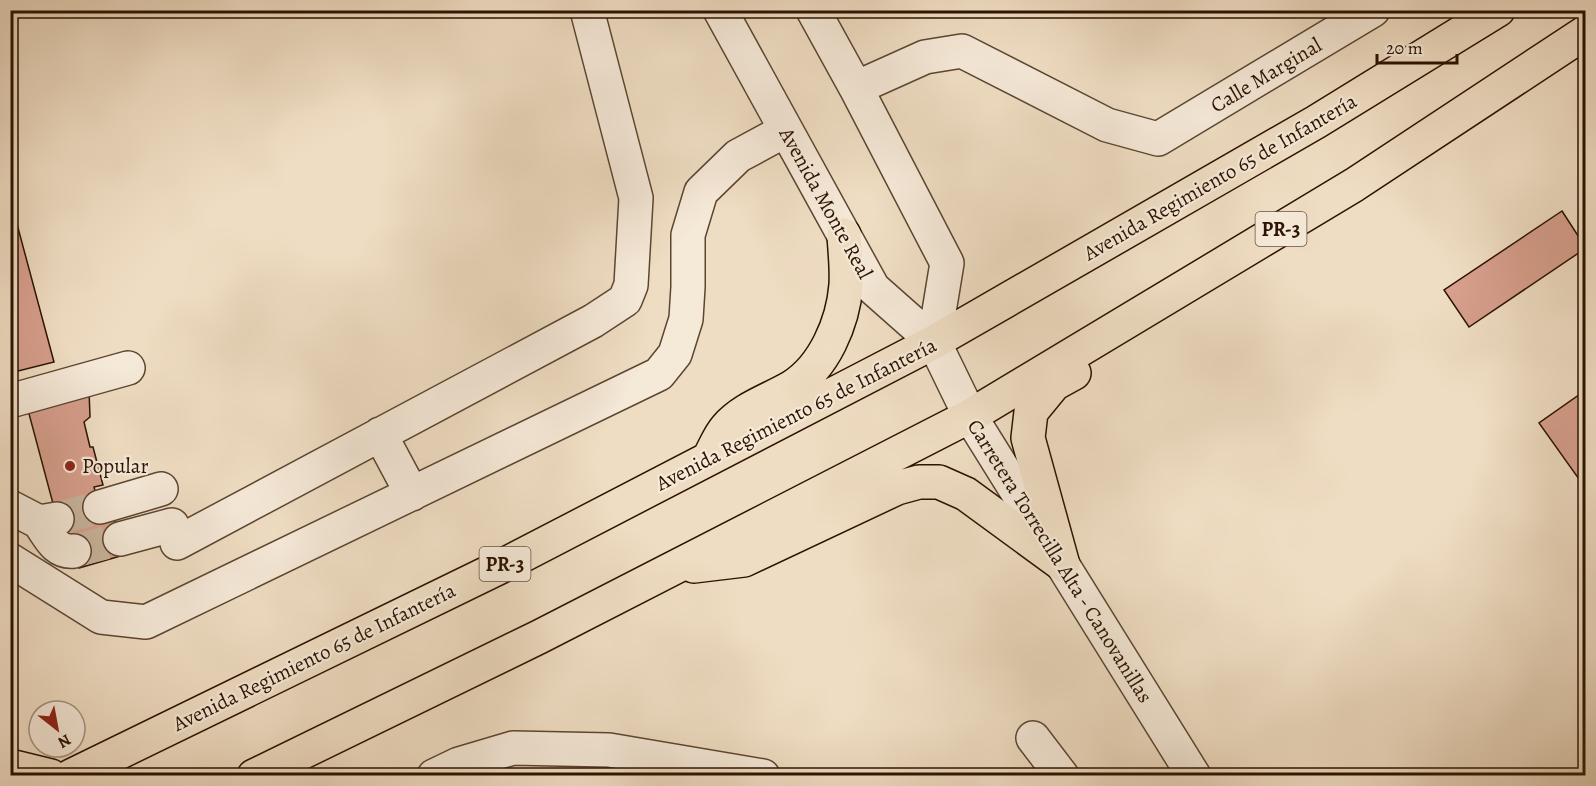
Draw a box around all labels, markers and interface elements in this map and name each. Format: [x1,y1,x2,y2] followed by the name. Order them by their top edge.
[1377,27,1456,65] scale bar
[1205,31,1327,119] street label: Calle Marginal
[1386,36,1423,60] text: 20 m
[1077,87,1362,267] street label: Avenida Regimiento 65 de Infantería
[772,121,879,284] street label: Avenida Monte Real
[1256,212,1306,246] road number: PR-3
[650,331,941,498] street label: Avenida Regimiento 65 de Infantería
[961,414,1159,708] street label: Carretera Torrecilla Alta - Canovanillas
[82,452,149,480] place label: Popular
[63,459,77,473] marker: Popular
[480,547,530,581] road number: PR-3
[167,576,460,738] street label: Avenida Regimiento 65 de Infantería
[27,699,87,759] north arrow
[53,729,75,754] text: N

